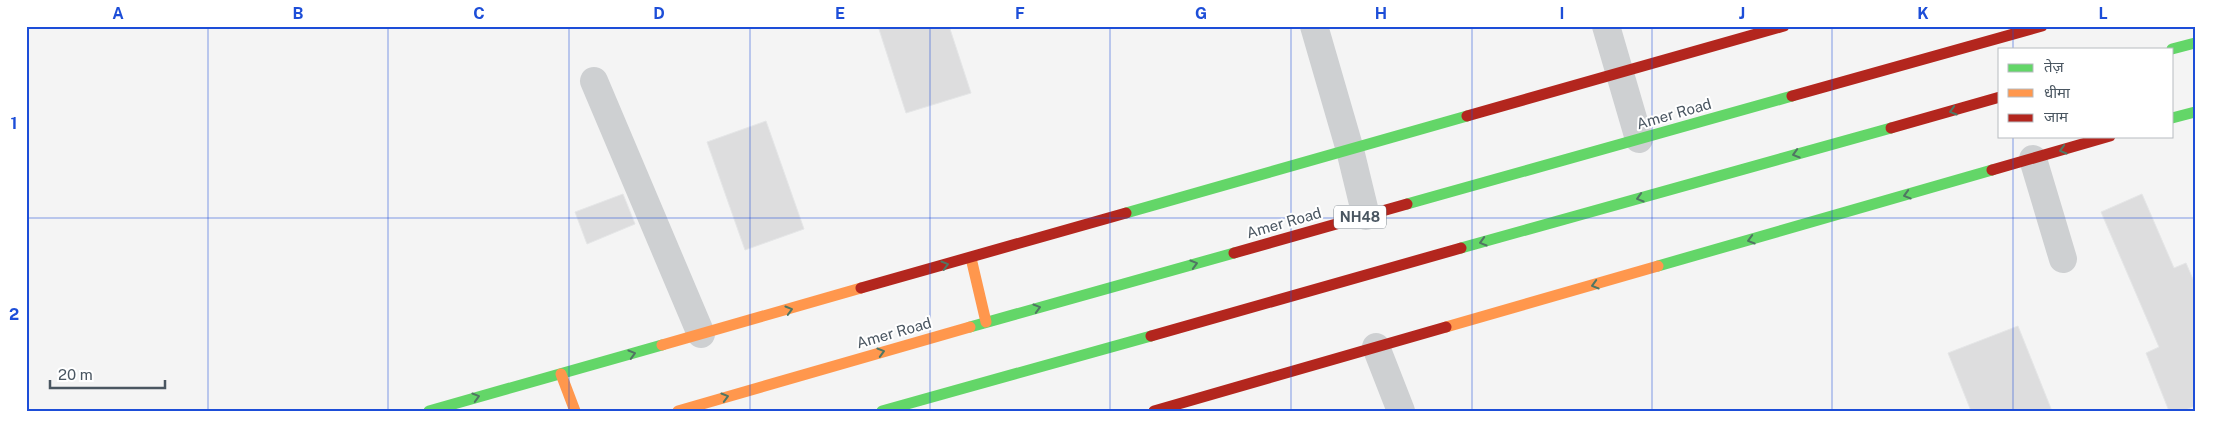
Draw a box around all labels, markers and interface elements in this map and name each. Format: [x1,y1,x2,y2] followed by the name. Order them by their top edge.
[112,4,124,23] text: A
[293,4,304,23] text: B
[473,4,485,23] text: C
[653,4,665,23] text: D
[835,4,845,23] text: E
[1015,4,1025,23] text: F
[1195,4,1207,23] text: G
[1375,4,1387,23] text: H
[1560,4,1564,23] text: I
[1739,4,1745,23] text: J
[1917,4,1929,23] text: K
[2098,4,2108,23] text: L
[1998,48,2174,138] legend
[2044,58,2065,75] text: तेज़
[2044,84,2071,101] text: धीमा
[1634,95,1713,132] street label: Amer Road
[1949,105,1957,115] one-way arrow
[2044,108,2069,125] text: जाम
[11,114,17,133] text: 1
[2060,144,2068,154] one-way arrow
[1793,149,1801,159] one-way arrow
[1904,189,1912,199] one-way arrow
[1636,193,1644,203] one-way arrow
[1244,204,1323,241] street label: Amer Road
[1334,206,1386,228] road number: NH48
[1748,234,1756,244] one-way arrow
[1480,237,1488,247] one-way arrow
[1189,259,1198,270] one-way arrow
[941,261,949,271] one-way arrow
[1591,279,1600,289] one-way arrow
[1033,303,1042,314] one-way arrow
[9,305,19,324] text: 2
[784,305,792,315] one-way arrow
[854,314,933,351] street label: Amer Road
[876,348,885,358] one-way arrow
[628,349,636,359] one-way arrow
[50,357,165,389] scale bar
[58,366,93,383] text: 20 m
[471,393,480,403] one-way arrow
[720,393,728,403] one-way arrow

